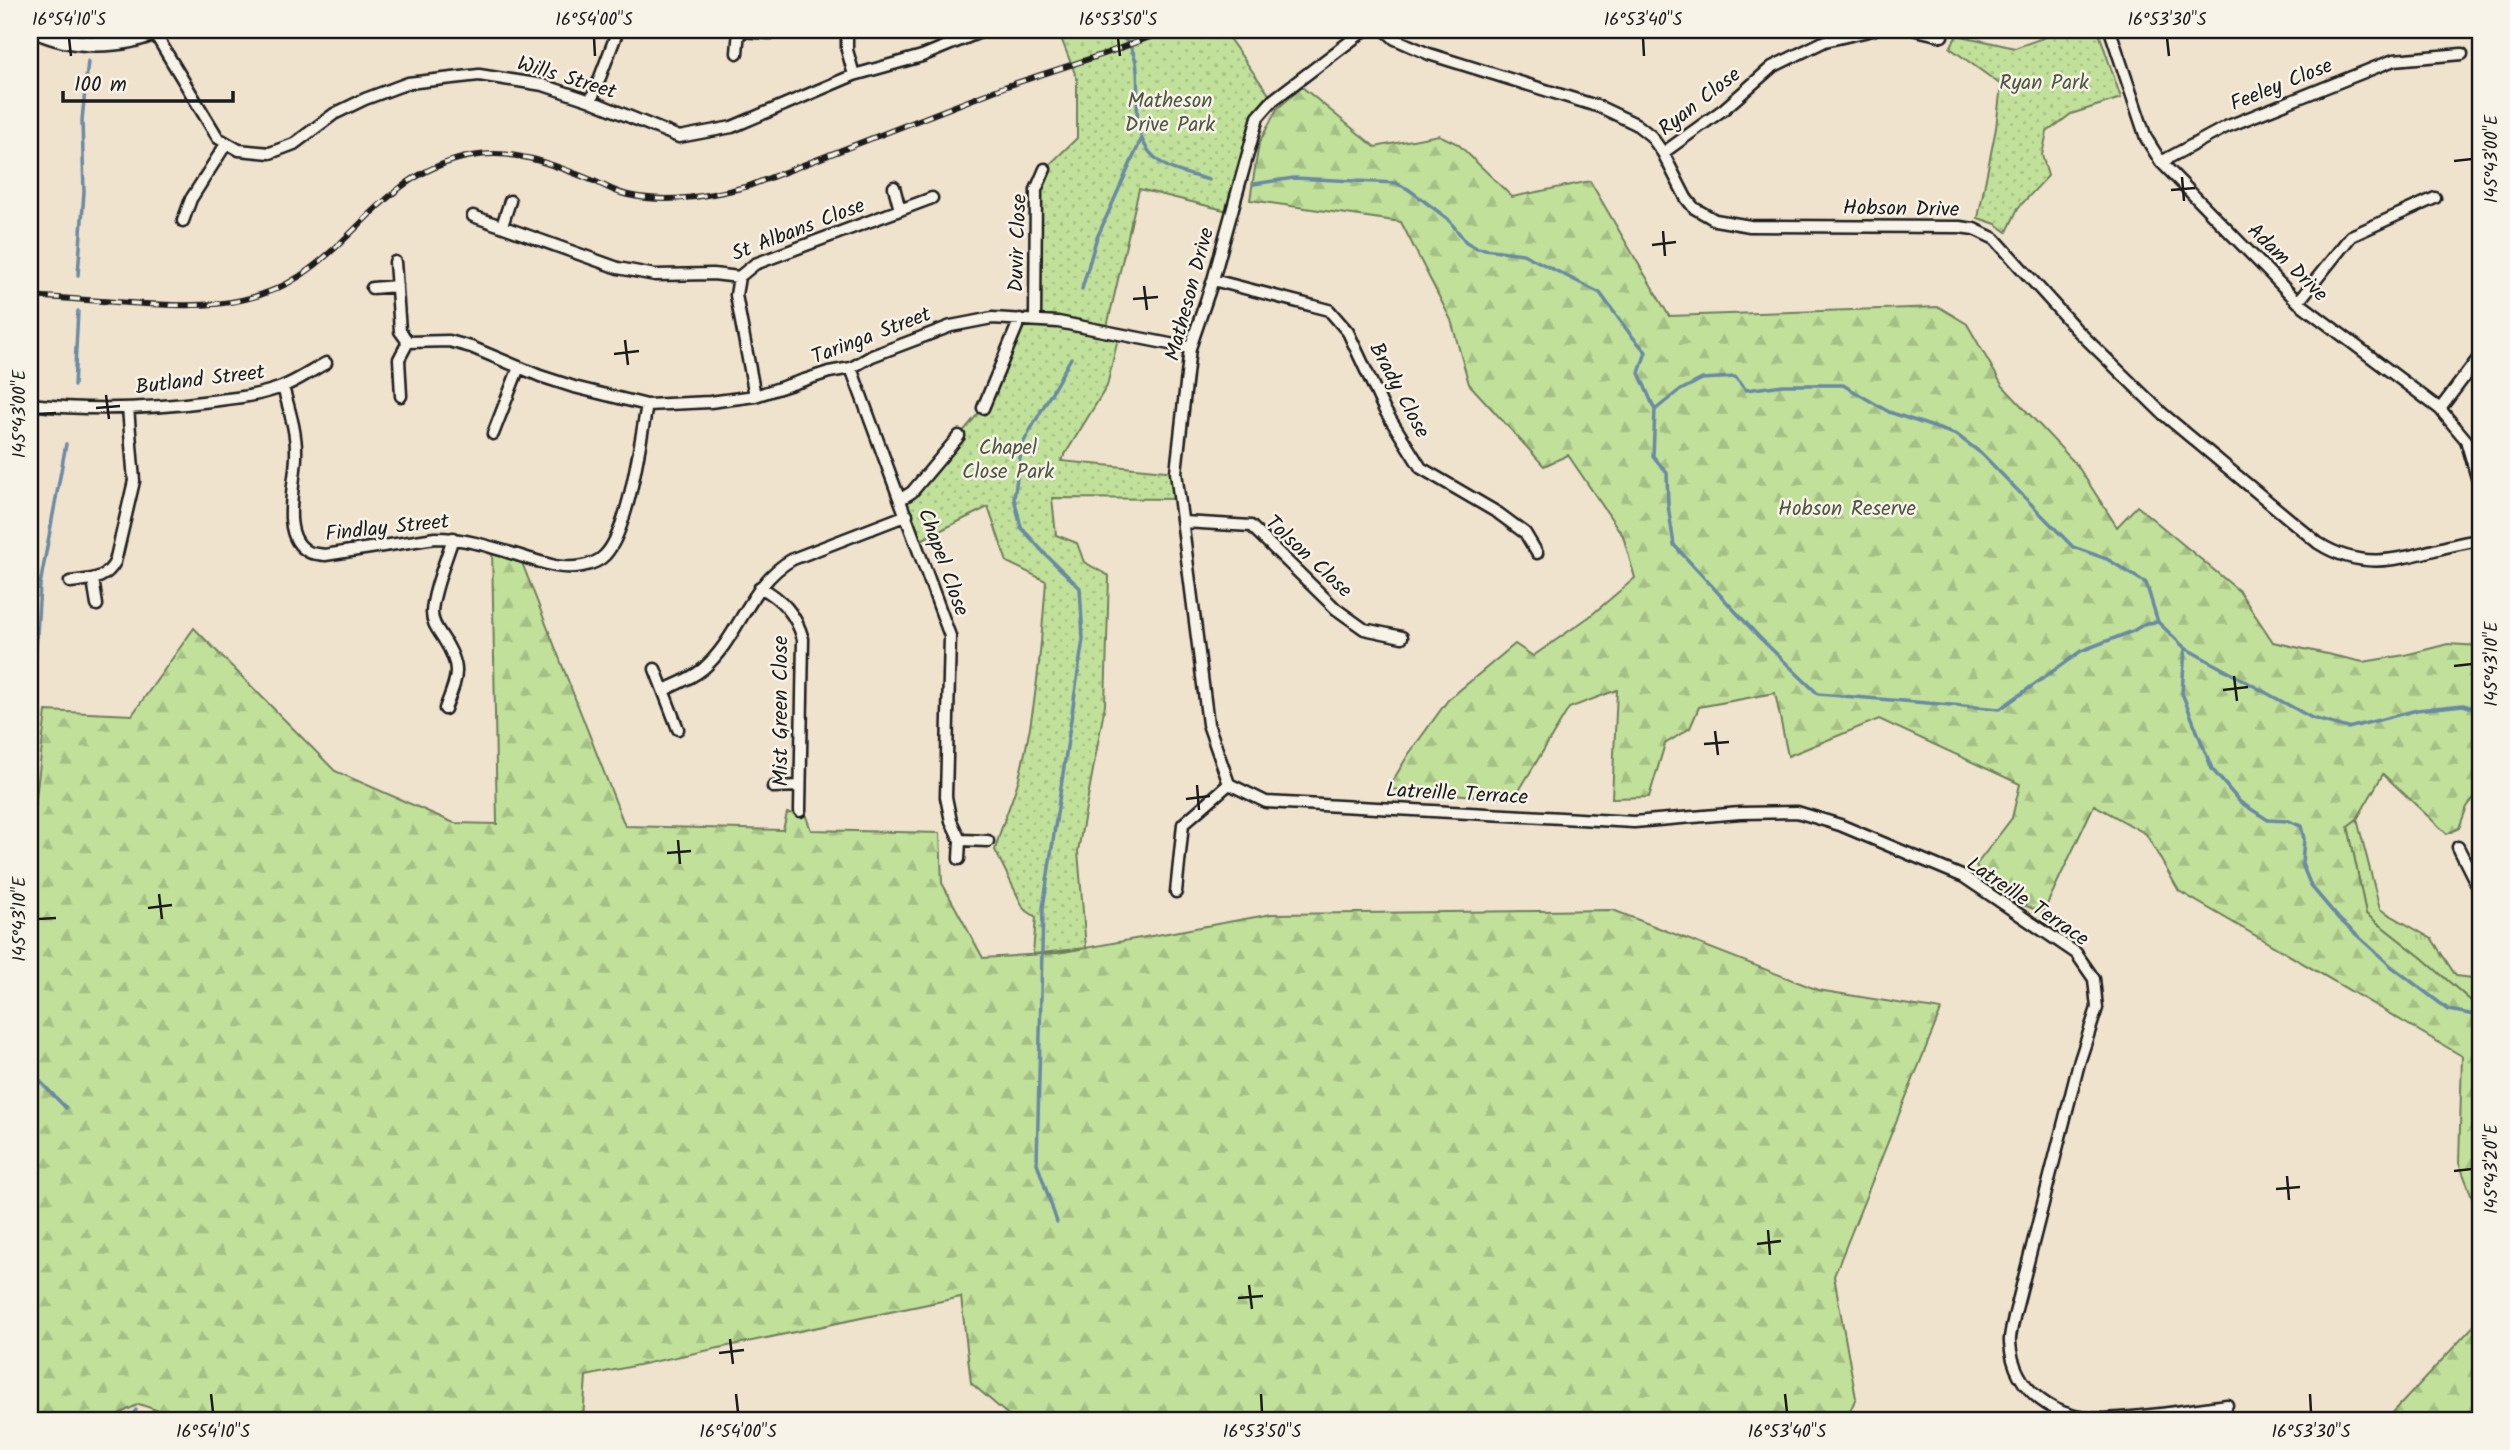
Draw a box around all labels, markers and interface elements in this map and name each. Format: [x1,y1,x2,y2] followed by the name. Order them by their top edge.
[32,6,107,35] text: 16°54'10"S
[555,6,633,35] text: 16°54'00"S
[1079,6,1158,35] text: 16°53'50"S
[1604,6,1683,35] text: 16°53'40"S
[2127,6,2207,35] text: 16°53'30"S
[513,48,621,109] street label: Wills Street
[2225,50,2338,121] street label: Feeley Close
[1651,59,1749,145] street label: Ryan Close
[63,60,233,104] scale bar
[1999,67,2089,100] park label: Ryan Park
[74,69,127,102] text: 100 m
[1125,85,1215,142] park label: Matheson Drive Park
[2478,114,2507,203] text: 145°43'00"E
[727,190,871,271] street label: St Albans Close
[1842,192,1960,227] street label: Hobson Drive
[1000,193,1037,293] street label: Duvir Close
[2239,216,2336,311] street label: Adam Drive
[1157,223,1224,365] street label: Matheson Drive
[807,298,937,374] street label: Taringa Street
[1360,337,1438,445] street label: Brady Close
[134,356,268,405] street label: Butland Street
[6,369,35,458] text: 145°43'00"E
[962,432,1054,489] park label: Chapel Close Park
[1778,493,1917,526] park label: Hobson Reserve
[908,504,977,621] street label: Chapel Close
[324,506,451,551] street label: Findlay Street
[1257,508,1360,607] street label: Tolson Close
[2478,621,2507,707] text: 145°43'10"E
[765,635,798,787] street label: Mist Green Close
[1385,774,1529,815] street label: Latreille Terrace
[1959,849,2096,956] street label: Latreille Terrace
[6,876,35,962] text: 145°43'10"E
[2478,1123,2507,1214] text: 145°43'20"E
[176,1418,251,1447] text: 16°54'10"S
[699,1418,777,1447] text: 16°54'00"S
[1223,1418,1302,1447] text: 16°53'50"S
[1748,1418,1827,1447] text: 16°53'40"S
[2271,1418,2351,1447] text: 16°53'30"S

